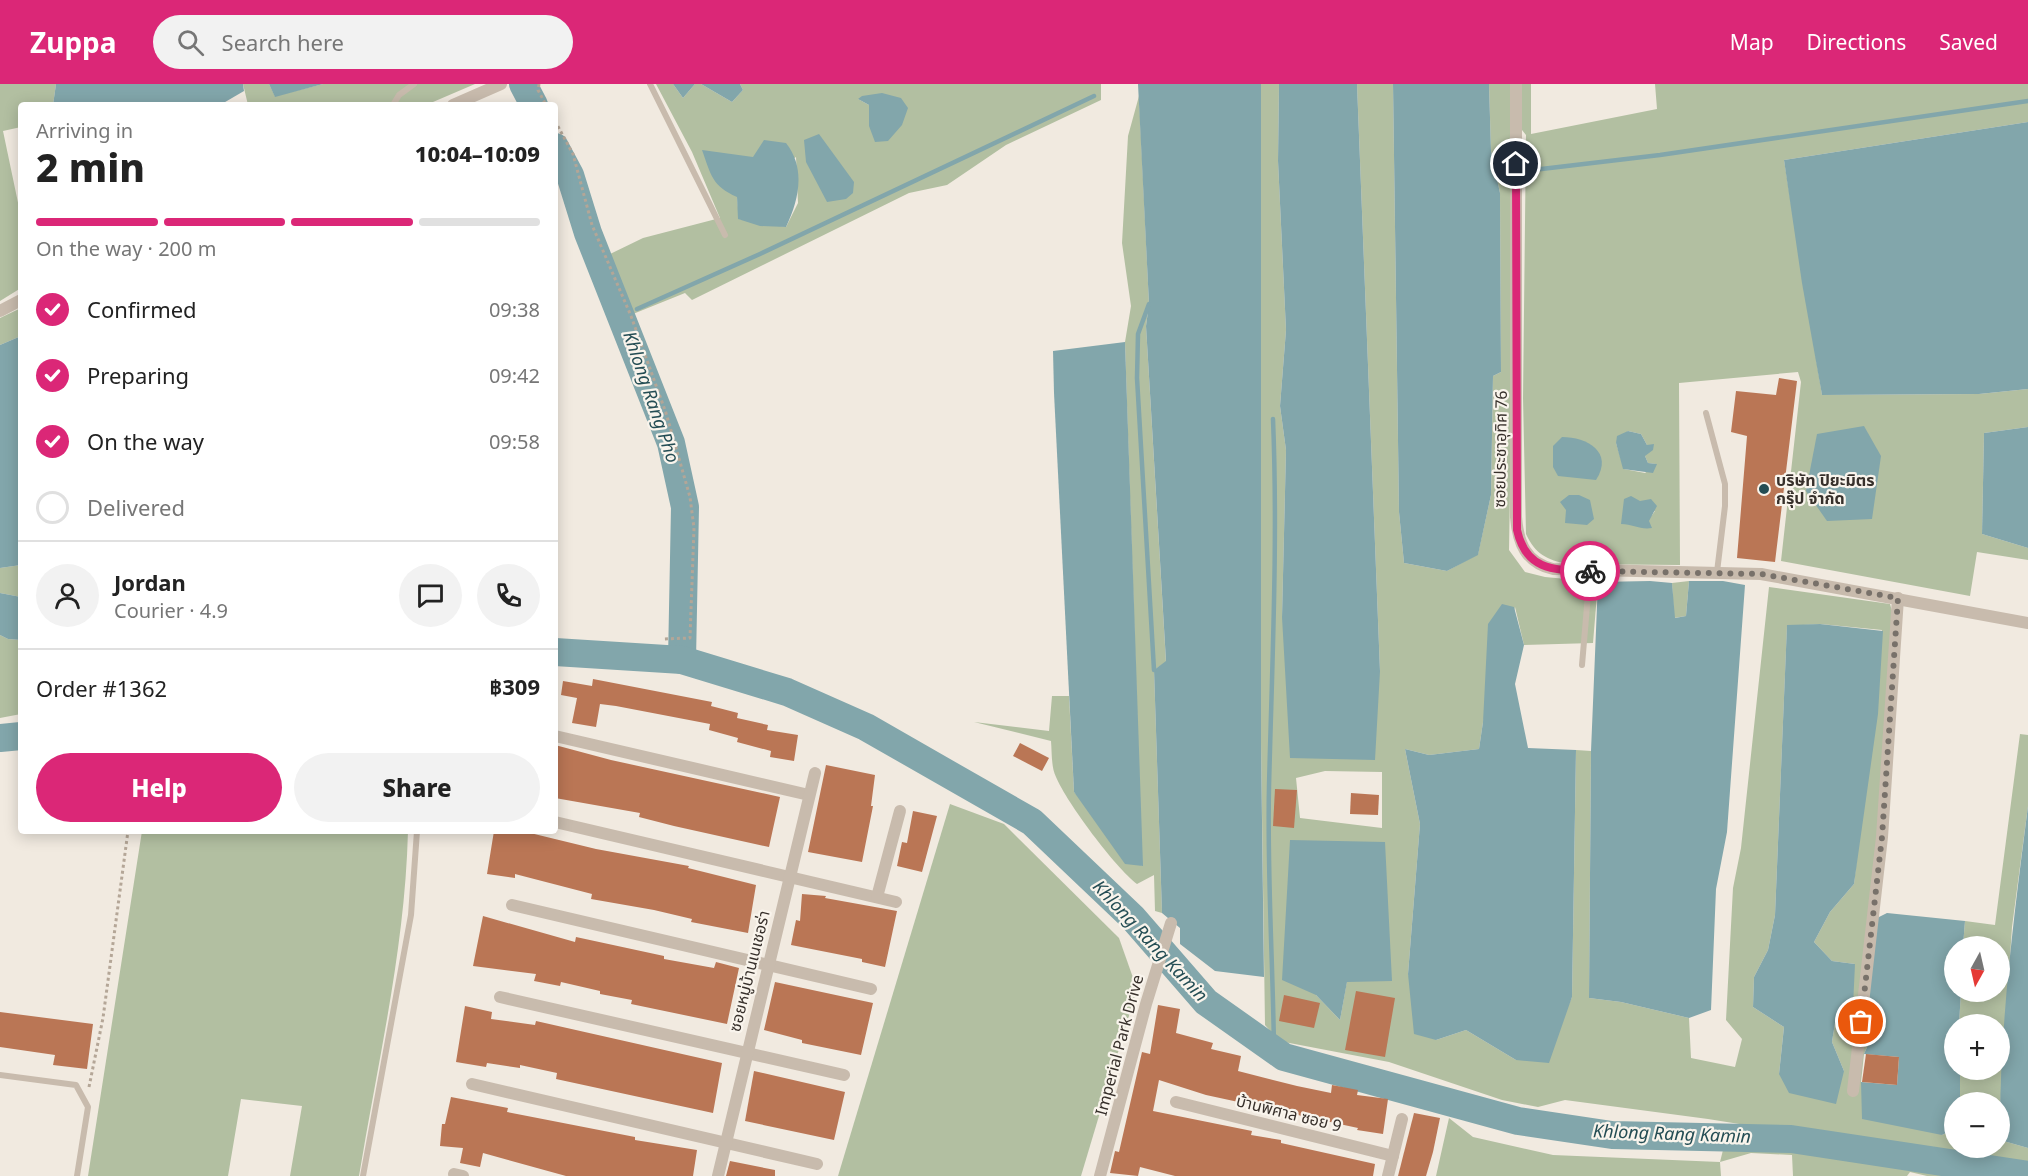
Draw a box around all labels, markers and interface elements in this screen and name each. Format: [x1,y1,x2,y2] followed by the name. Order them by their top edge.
[153,15,573,69] search box
[30,23,117,61] text: Zuppa
[174,26,207,59] icon: search
[222,27,344,57] text: Search here
[1730,28,1774,56] text: Map
[1807,28,1906,56] text: Directions
[1939,28,1998,56] text: Saved
[36,117,133,144] text: Arriving in
[415,138,540,168] text: 10:04–10:09
[1490,138,1541,189] pin
[36,140,145,193] text: 2 min
[1499,147,1532,180] icon: home
[36,235,216,262] text: On the way · 200 m
[36,293,69,326] icon: check
[87,294,197,324] text: Confirmed
[489,296,540,323] text: 09:38
[618,328,686,466] water label: Khlong Rang Pho
[36,359,69,392] icon: check
[87,360,189,390] text: Preparing
[489,362,540,389] text: 09:42
[1488,390,1512,508] street label: ซอยประชาอุทิศ 76
[36,425,69,458] icon: check
[87,426,204,456] text: On the way
[489,428,540,455] text: 09:58
[1776,469,1875,509] place label: บริษัท ปิยะมิตร กรุ๊ป จำกัด
[1757,482,1771,496] marker: บริษัท ปิยะมิตร กรุ๊ป จำกัด
[87,492,185,522] text: Delivered
[1560,541,1620,601] courier
[1574,555,1607,588] icon: bike
[36,564,99,627] button: person
[399,564,462,627] button: chat
[477,564,540,627] button: phone
[114,567,186,597] text: Jordan
[114,597,228,624] text: Courier · 4.9
[489,671,540,701] text: ฿309
[36,673,167,703] text: Order #1362
[36,753,282,822] button: Help
[294,753,540,822] button: Share
[1088,874,1213,1006] water label: Khlong Rang Kamin
[723,908,775,1034] street label: ซอยหมู่บ้านเนเชอร่า
[1944,936,2010,1002] north arrow
[1944,936,2010,1158] map controls
[1090,972,1148,1118] street label: Imperial Park Drive
[1835,996,1886,1047] pin
[1844,1005,1877,1038] icon: bag
[1944,1014,2010,1080] button: +
[1234,1089,1344,1137] street label: บ้านพิศาล ซอย 9
[1944,1092,2010,1158] button: −
[1593,1118,1751,1148] water label: Khlong Rang Kamin

